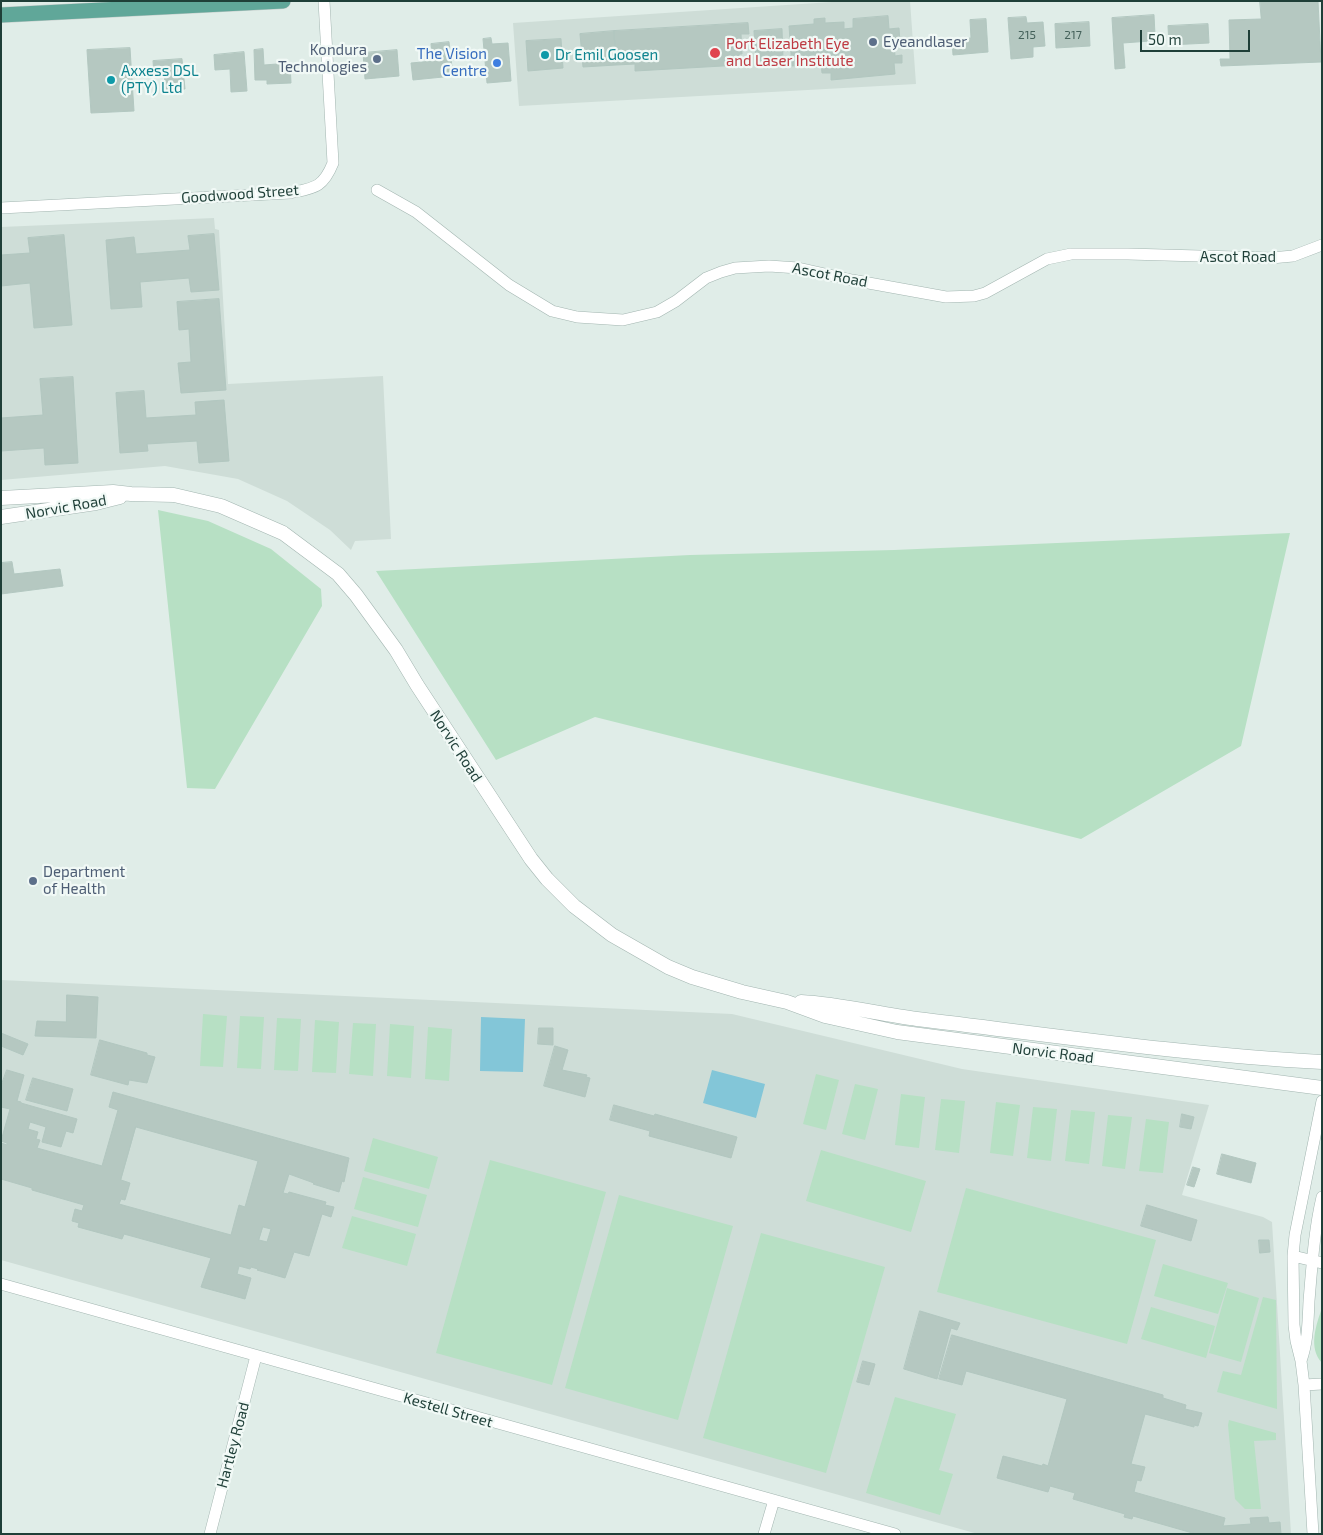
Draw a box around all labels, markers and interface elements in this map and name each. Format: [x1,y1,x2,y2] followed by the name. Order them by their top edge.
[1143,20,1253,52] scale bar
[1018,28,1036,42] house number: 215
[1064,28,1082,42] house number: 217
[1148,30,1182,48] text: 50 m
[883,33,967,51] place label: Eyeandlaser
[726,35,854,70] place label: Port Elizabeth Eye and Laser Institute
[867,36,879,48] marker: Eyeandlaser
[278,41,367,76] place label: Kondura Technologies
[417,45,487,80] place label: The Vision Centre
[555,46,658,64] place label: Dr Emil Goosen
[708,46,722,60] marker: Port Elizabeth Eye and Laser Institute
[539,49,551,61] marker: Dr Emil Goosen
[371,53,383,65] marker: Kondura Technologies
[491,57,503,69] marker: The Vision Centre
[121,62,199,97] place label: Axxess DSL (PTY) Ltd
[105,74,117,86] marker: Axxess DSL (PTY) Ltd
[180,181,300,207] street label: Goodwood Street
[1200,248,1276,266] street label: Ascot Road
[791,259,869,291] street label: Ascot Road
[24,491,108,523] street label: Norvic Road
[426,707,486,785] street label: Norvic Road
[43,863,125,898] place label: Department of Health
[27,875,39,887] marker: Department of Health
[1011,1039,1095,1067] street label: Norvic Road
[401,1389,495,1431] street label: Kestell Street
[213,1400,253,1490] street label: Hartley Road

